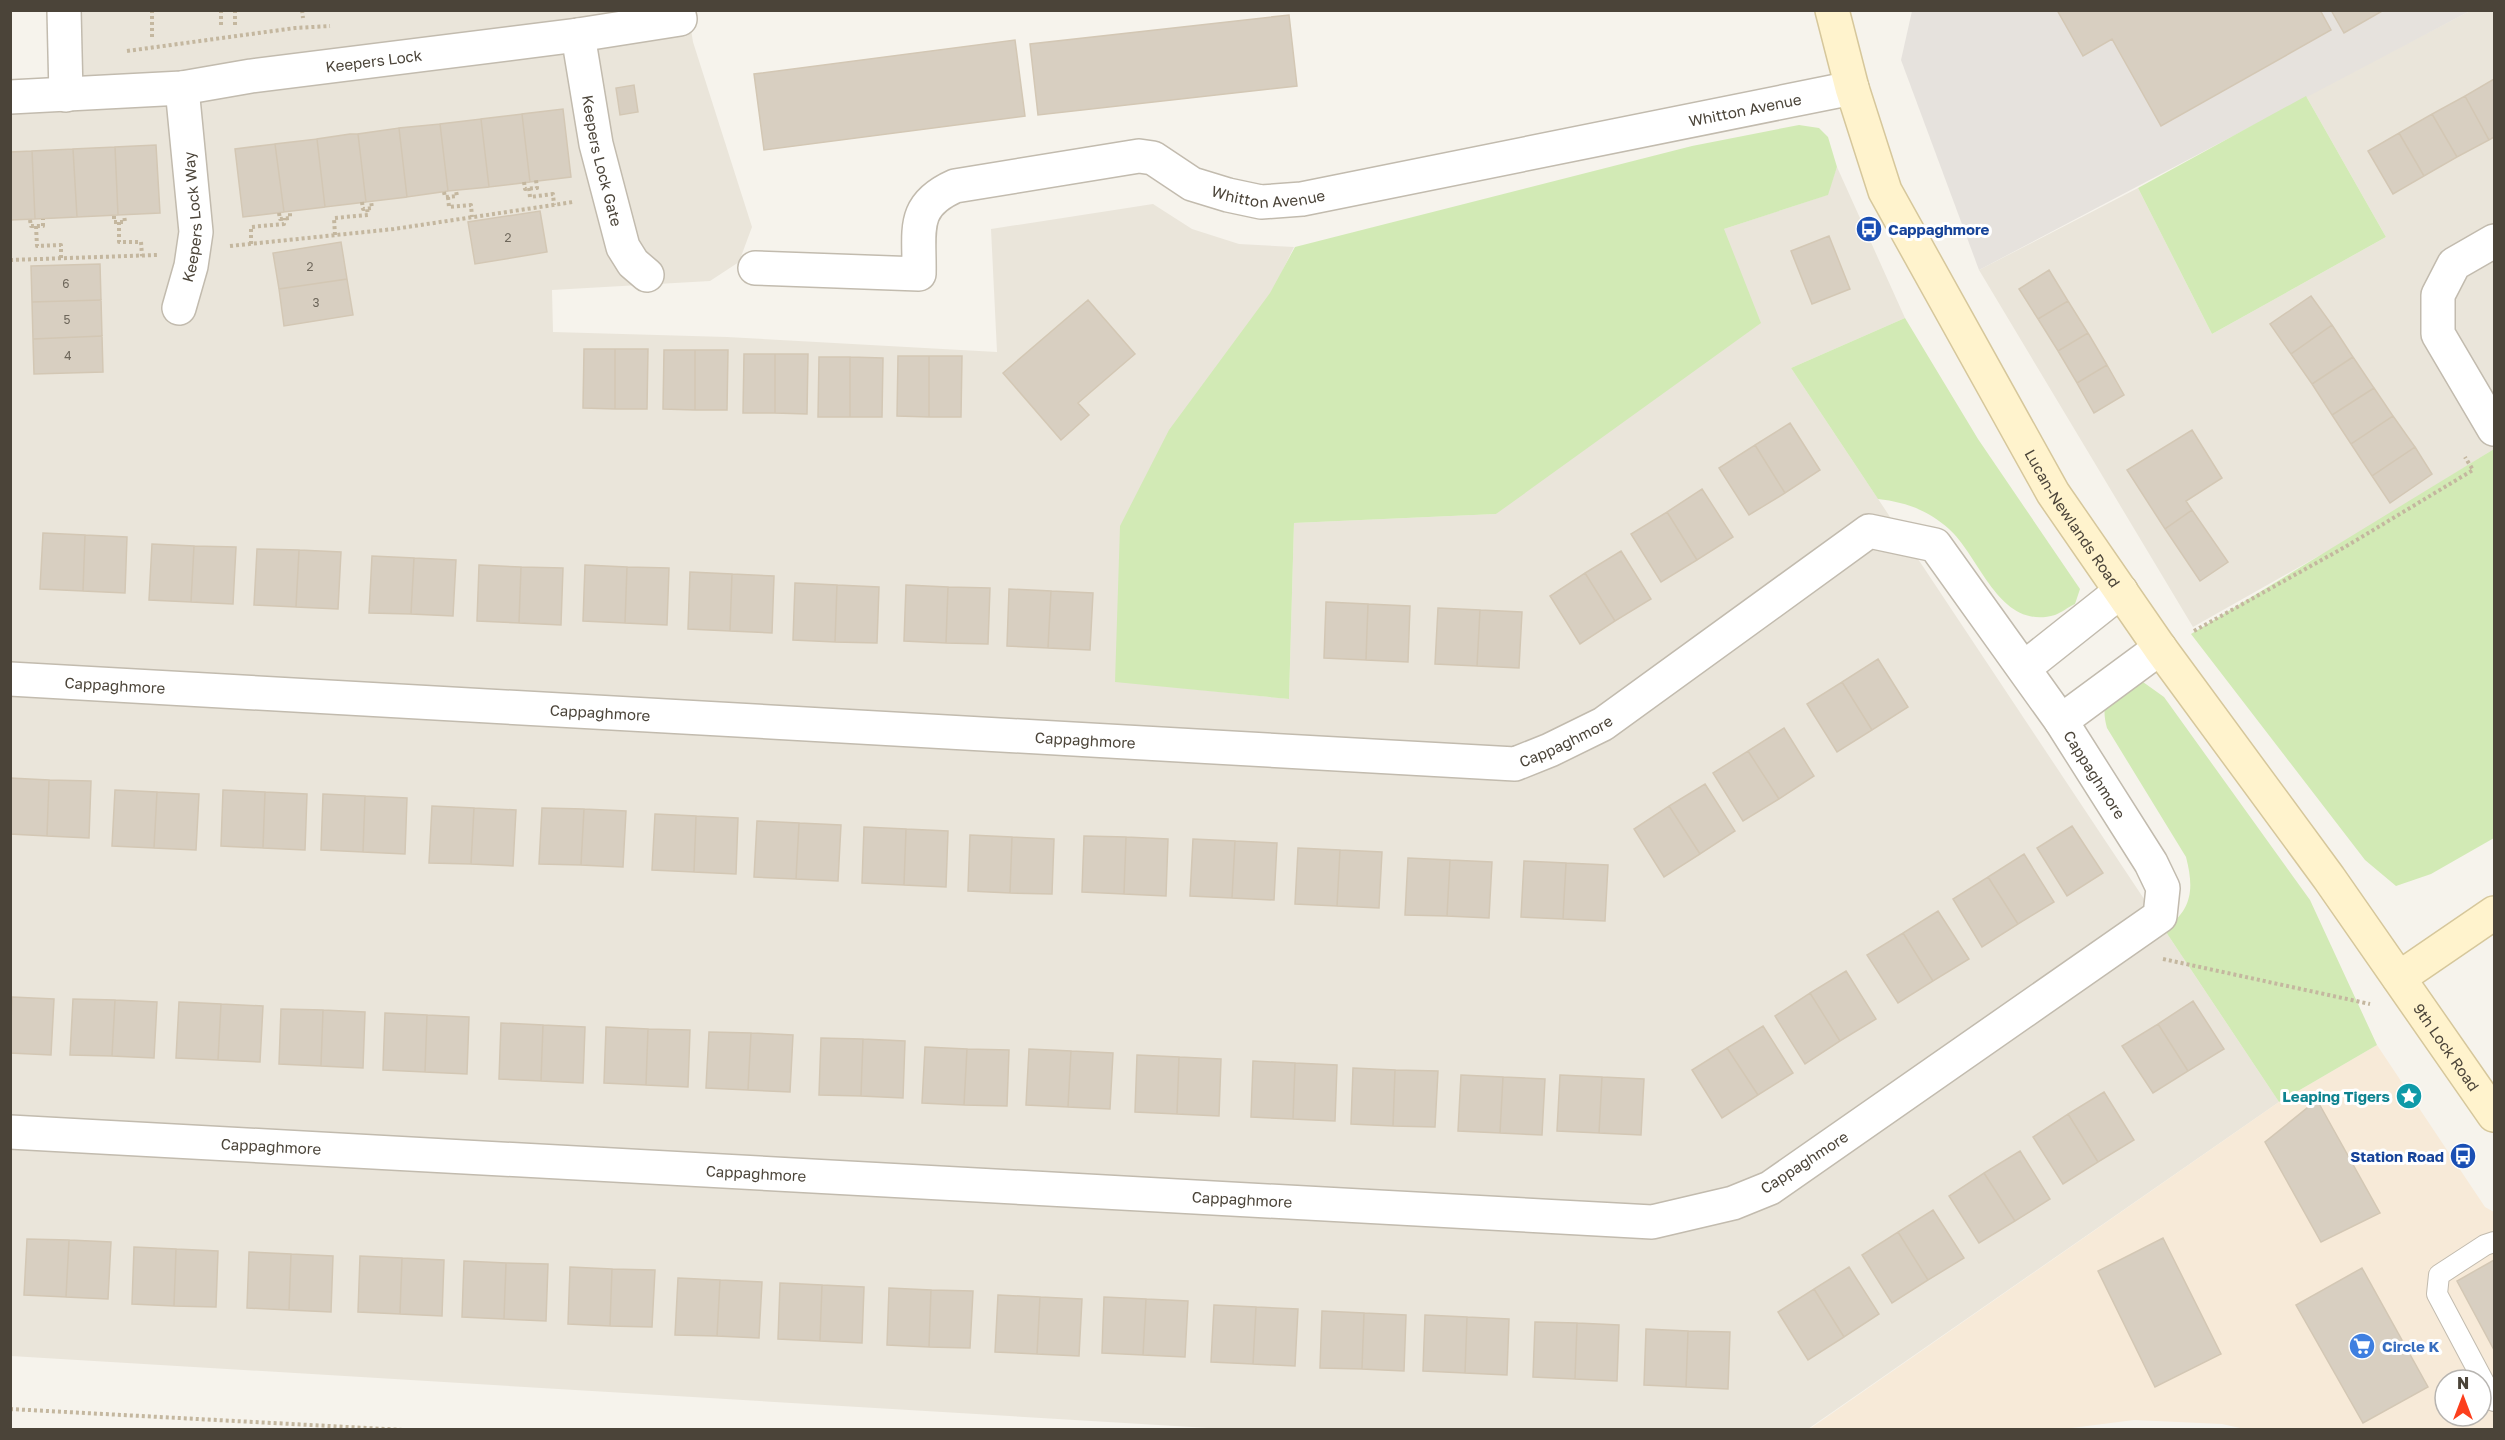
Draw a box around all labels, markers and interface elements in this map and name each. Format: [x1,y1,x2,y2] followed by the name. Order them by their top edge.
[324,46,424,76] street label: Keepers Lock
[1687,89,1803,130] street label: Whitton Avenue
[579,93,626,229] street label: Keepers Lock Gate
[178,150,205,284] street label: Keepers Lock Way
[1209,182,1327,211] street label: Whitton Avenue
[1854,214,1884,244] bus stop icon: Cappaghmore
[1888,220,1990,238] place label: Cappaghmore
[505,230,512,245] house number: 2
[307,259,314,274] house number: 2
[62,276,70,291] house number: 6
[312,295,320,310] house number: 3
[64,312,71,327] house number: 5
[64,348,72,363] house number: 4
[2021,446,2124,591] street label: Lucan-Newlands Road
[64,673,166,697] street label: Cappaghmore
[549,700,651,724] street label: Cappaghmore
[1516,711,1616,770] street label: Cappaghmore
[2060,727,2130,822] street label: Cappaghmore
[1034,728,1136,752] street label: Cappaghmore
[2410,1000,2483,1094] street label: 9th Lock Road
[2394,1081,2424,1111] place icon: Leaping Tigers
[2282,1087,2390,1105] place label: Leaping Tigers
[1757,1127,1851,1197] street label: Cappaghmore
[220,1134,322,1158] street label: Cappaghmore
[2448,1141,2478,1171] bus stop icon: Station Road
[2350,1147,2444,1165] place label: Station Road
[705,1161,807,1185] street label: Cappaghmore
[1191,1187,1293,1211] street label: Cappaghmore
[2347,1331,2377,1361] supermarket icon: Circle K
[2382,1337,2440,1355] place label: Circle K
[2433,1368,2493,1428] north arrow
[2457,1373,2469,1393] text: N

